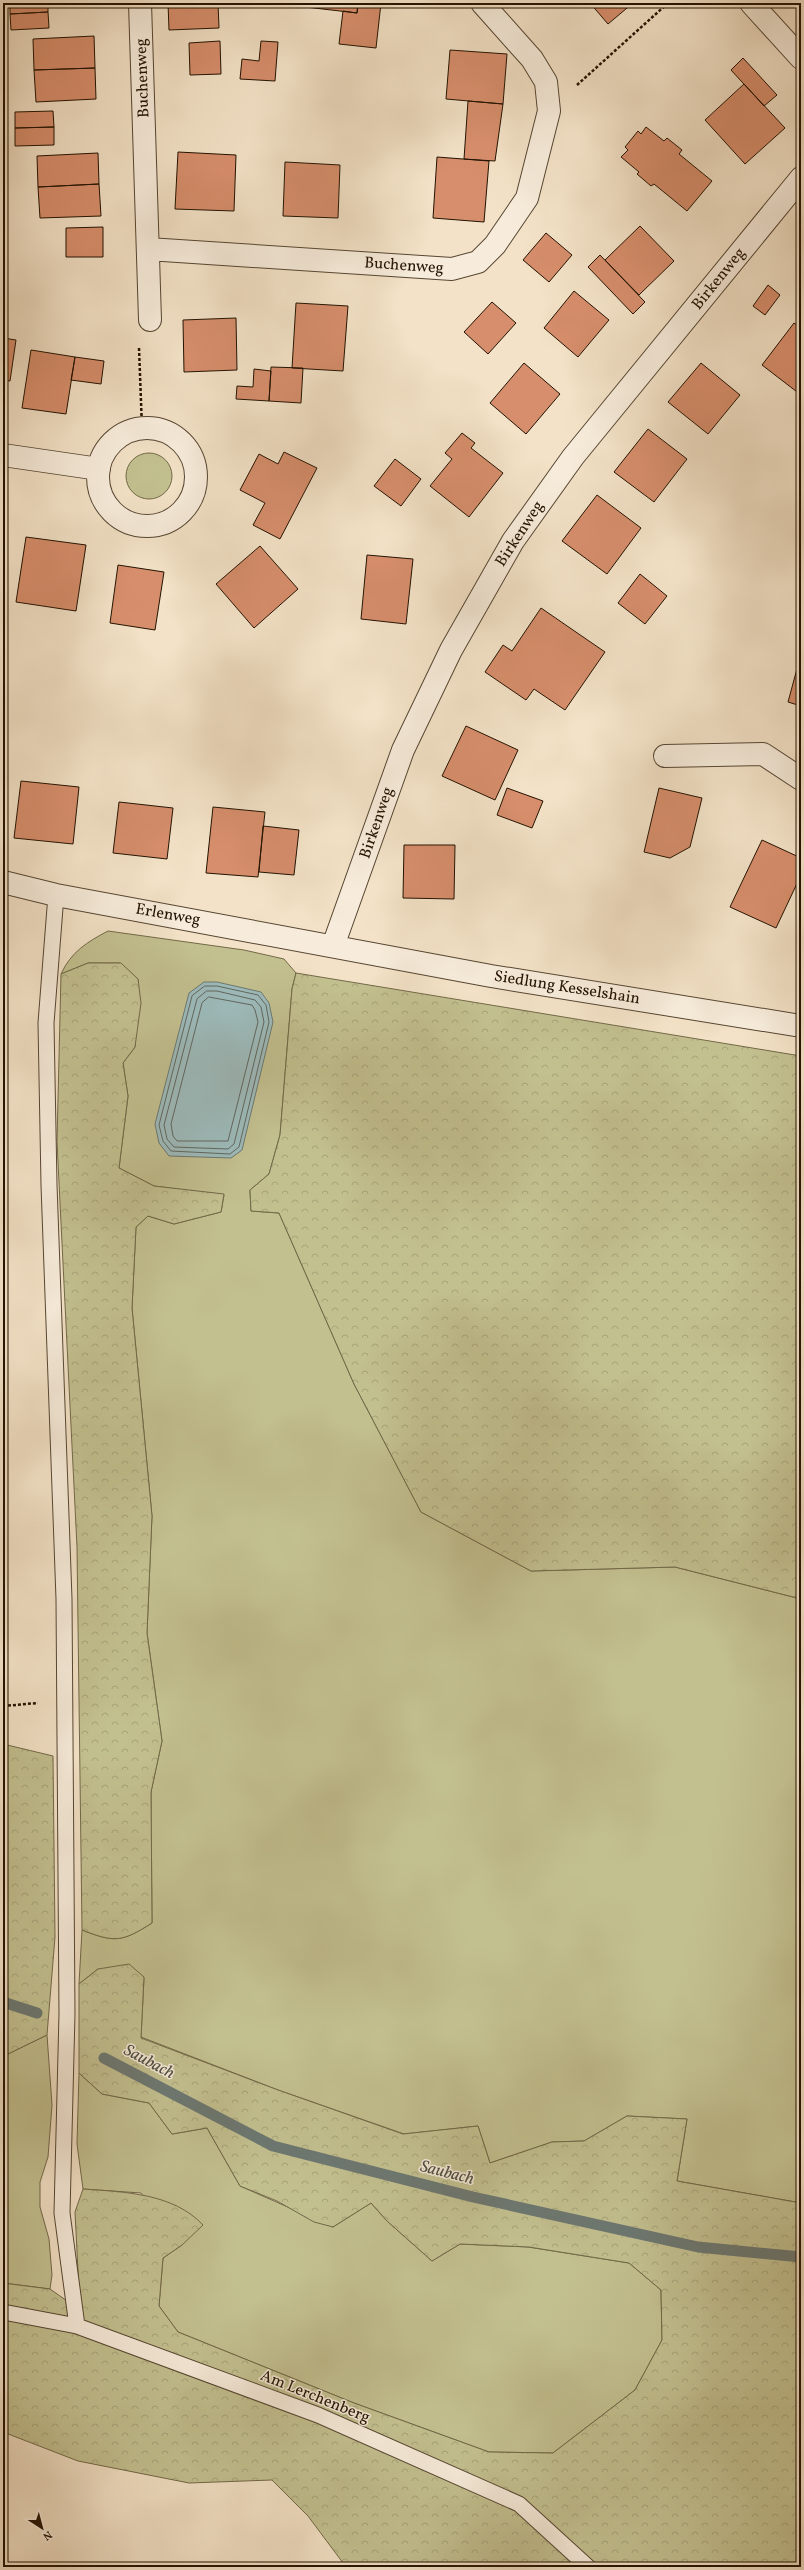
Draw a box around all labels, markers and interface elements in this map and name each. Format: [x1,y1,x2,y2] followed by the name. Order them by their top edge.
[131,38,155,118] street label: Buchenweg
[687,243,751,315] street label: Birkenweg
[363,252,445,280] street label: Buchenweg
[490,497,550,571] street label: Birkenweg
[354,784,400,862] street label: Birkenweg
[134,898,202,932] street label: Erlenweg
[492,966,642,1010] street label: Siedlung Kesselshain
[120,2039,178,2085] water label: Saubach
[418,2155,476,2191] water label: Saubach
[257,2365,373,2429] street label: Am Lerchenberg
[22,2508,62,2548] north arrow
[39,2526,55,2543] text: N

